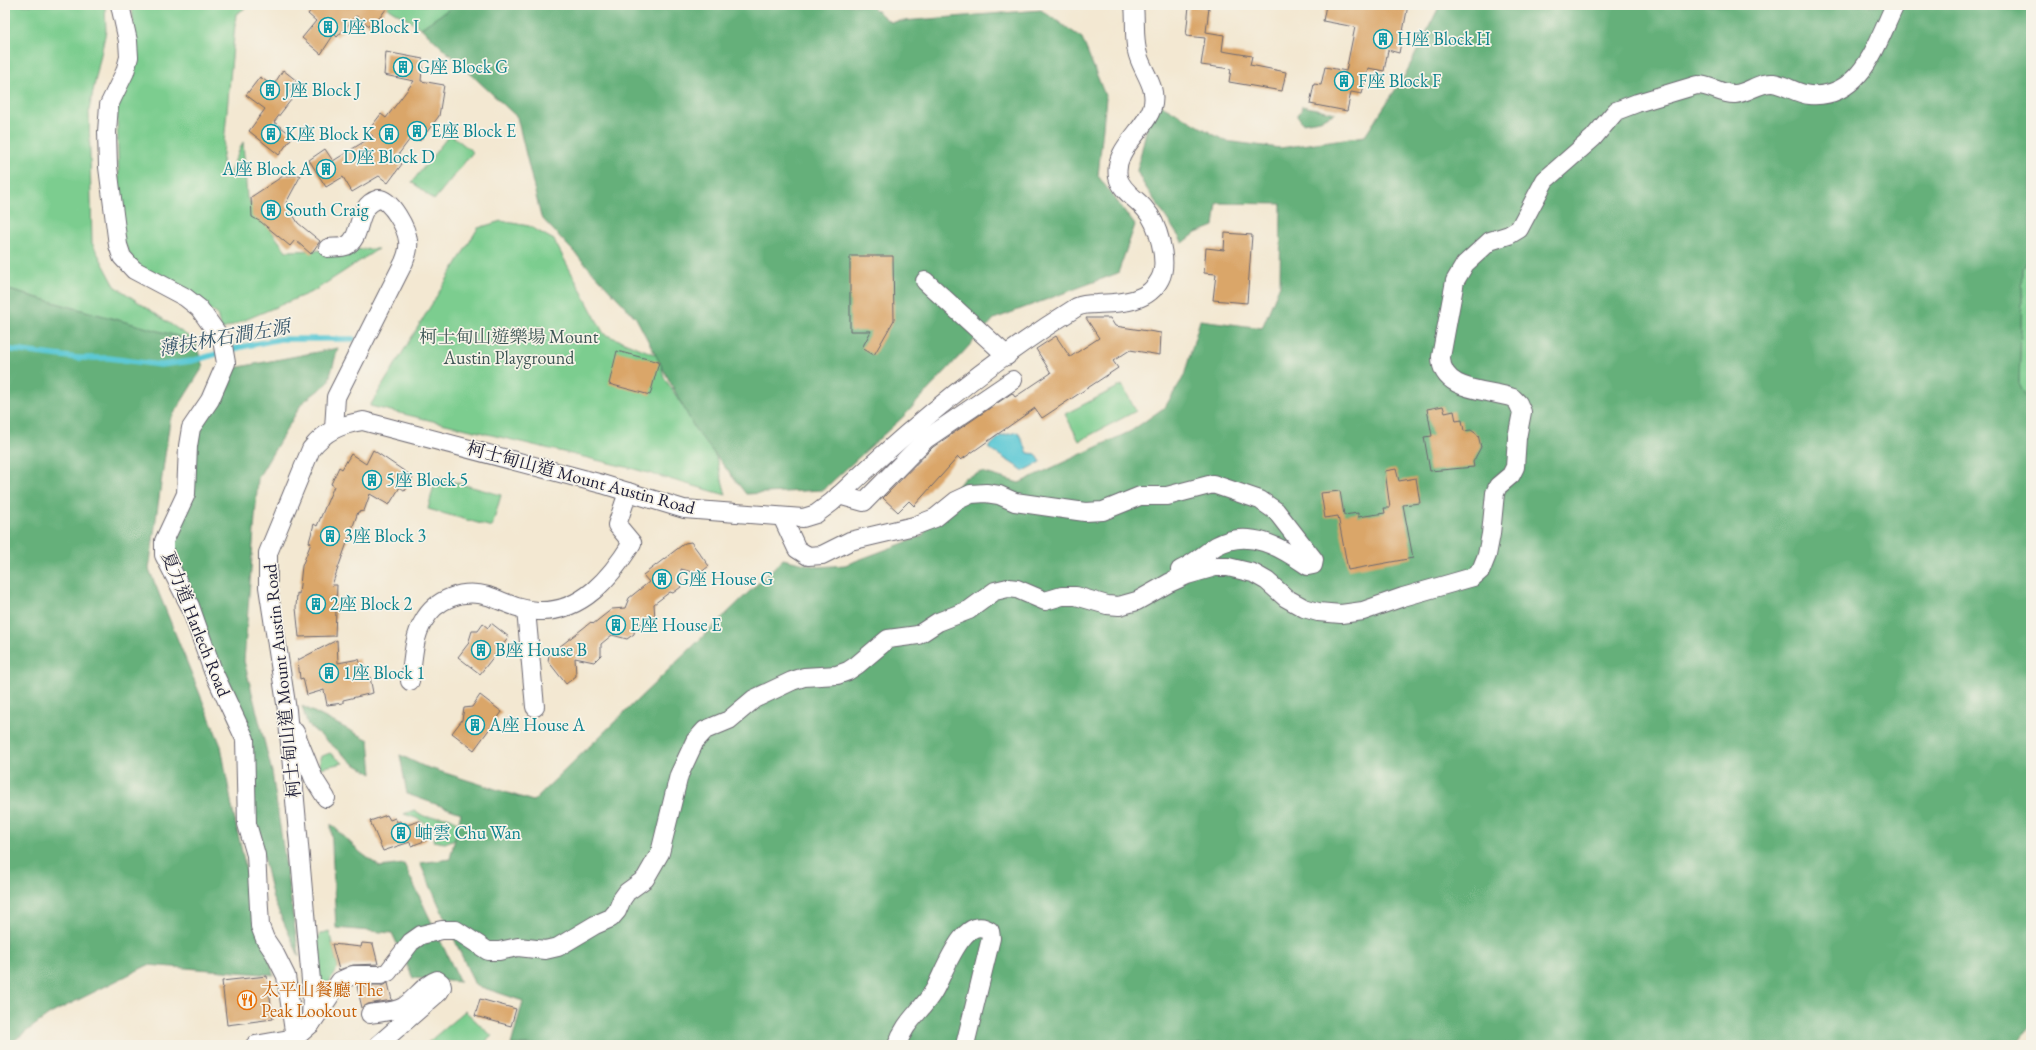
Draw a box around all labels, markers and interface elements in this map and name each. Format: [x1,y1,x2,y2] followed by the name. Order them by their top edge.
[342,15,419,38] place label: I座 Block I
[317,16,339,38] building icon: I座 Block I
[1397,27,1491,50] place label: H座 Block H
[1372,28,1394,50] building icon: H座 Block H
[417,55,508,78] place label: G座 Block G
[392,56,414,78] building icon: G座 Block G
[1358,69,1441,92] place label: F座 Block F
[1333,70,1355,92] building icon: F座 Block F
[282,78,361,101] place label: J座 Block J
[259,79,281,101] building icon: J座 Block J
[431,119,516,142] place label: E座 Block E
[406,120,428,142] building icon: E座 Block E
[285,122,375,145] place label: K座 Block K
[260,123,282,145] building icon: K座 Block K
[378,123,400,145] building icon: D座 Block D
[343,145,435,168] place label: D座 Block D
[221,157,313,180] place label: A座 Block A
[315,158,337,180] building icon: A座 Block A
[285,198,369,221] place label: South Craig
[260,199,282,221] building icon: South Craig
[156,313,295,361] water label: 薄扶林石澗左源
[419,325,599,369] park label: 柯士甸山遊樂場 Mount Austin Playground
[465,436,699,519] street label: 柯士甸山道 Mount Austin Road
[386,468,468,491] place label: 5座 Block 5
[361,469,383,491] building icon: 5座 Block 5
[344,524,426,547] place label: 3座 Block 3
[319,525,341,547] building icon: 3座 Block 3
[157,548,236,701] street label: 夏力道 Harlech Road
[258,562,305,799] street label: 柯士甸山道 Mount Austin Road
[676,567,773,590] place label: G座 House G
[651,568,673,590] building icon: G座 House G
[330,592,412,615] place label: 2座 Block 2
[305,593,327,615] building icon: 2座 Block 2
[630,613,721,636] place label: E座 House E
[605,614,627,636] building icon: E座 House E
[495,638,587,661] place label: B座 House B
[470,639,492,661] building icon: B座 House B
[343,661,425,684] place label: 1座 Block 1
[318,662,340,684] building icon: 1座 Block 1
[488,713,585,736] place label: A座 House A
[464,714,486,736] building icon: A座 House A
[415,821,522,844] place label: 岫雲 Chu Wan
[390,822,412,844] building icon: 岫雲 Chu Wan
[261,978,383,1022] place label: 太平山餐廳 The Peak Lookout
[236,989,258,1011] restaurant icon: 太平山餐廳 The Peak Lookout

